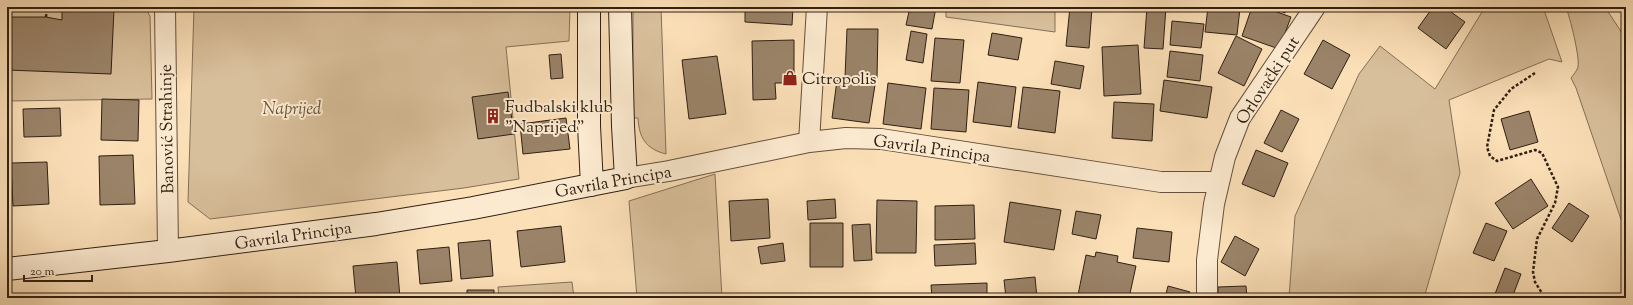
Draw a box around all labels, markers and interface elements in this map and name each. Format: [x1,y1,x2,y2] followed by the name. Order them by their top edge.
[1231,32,1306,130] street label: Orlovački put
[155,64,181,194] street label: Banović Strahinje
[802,68,877,92] place label: Citropolis
[781,69,799,87] shop icon: Citropolis
[505,96,613,140] place label: Fudbalski klub "Naprijed"
[263,98,322,122] park label: Naprijed
[484,107,502,125] building icon: Fudbalski klub "Naprijed"
[872,130,992,170] street label: Gavrila Principa
[553,161,674,205] street label: Gavrila Principa
[233,217,353,257] street label: Gavrila Principa
[24,257,92,283] scale bar
[30,263,55,281] text: 20 m

